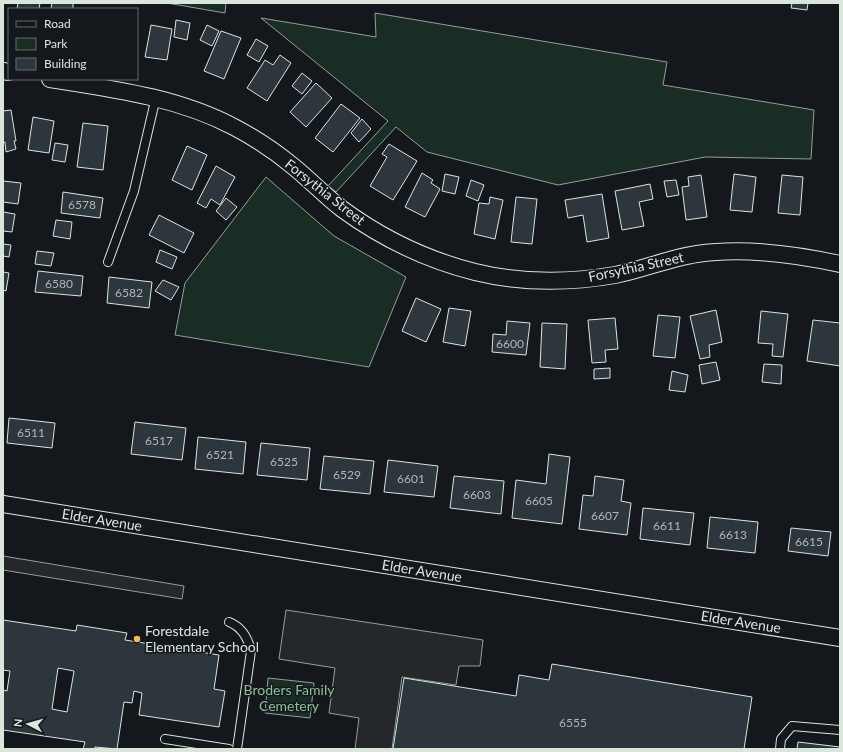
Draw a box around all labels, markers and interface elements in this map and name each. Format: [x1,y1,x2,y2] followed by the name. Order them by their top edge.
[8,8,138,80] legend
[44,16,71,31] text: Road
[44,36,68,51] text: Park
[44,56,87,71] text: Building
[282,155,369,228] street label: Forsythia Street
[68,197,96,212] house number: 6578
[587,248,685,285] street label: Forsythia Street
[45,276,73,291] house number: 6580
[115,285,143,300] house number: 6582
[496,336,524,351] house number: 6600
[17,425,45,440] house number: 6511
[145,433,173,448] house number: 6517
[206,447,234,462] house number: 6521
[270,454,298,469] house number: 6525
[333,467,361,482] house number: 6529
[397,471,425,486] house number: 6601
[463,487,491,502] house number: 6603
[525,493,553,508] house number: 6605
[61,505,143,534] street label: Elder Avenue
[591,508,619,523] house number: 6607
[653,518,681,533] house number: 6611
[719,527,747,542] house number: 6613
[795,534,823,549] house number: 6615
[381,556,463,585] street label: Elder Avenue
[700,607,782,636] street label: Elder Avenue
[145,622,259,655] place label: Forestdale Elementary School
[132,634,142,644] marker: Forestdale Elementary School
[244,681,335,714] park label: Broders Family Cemetery
[8,704,48,744] north arrow
[559,715,587,730] house number: 6555
[11,718,24,728] text: N

